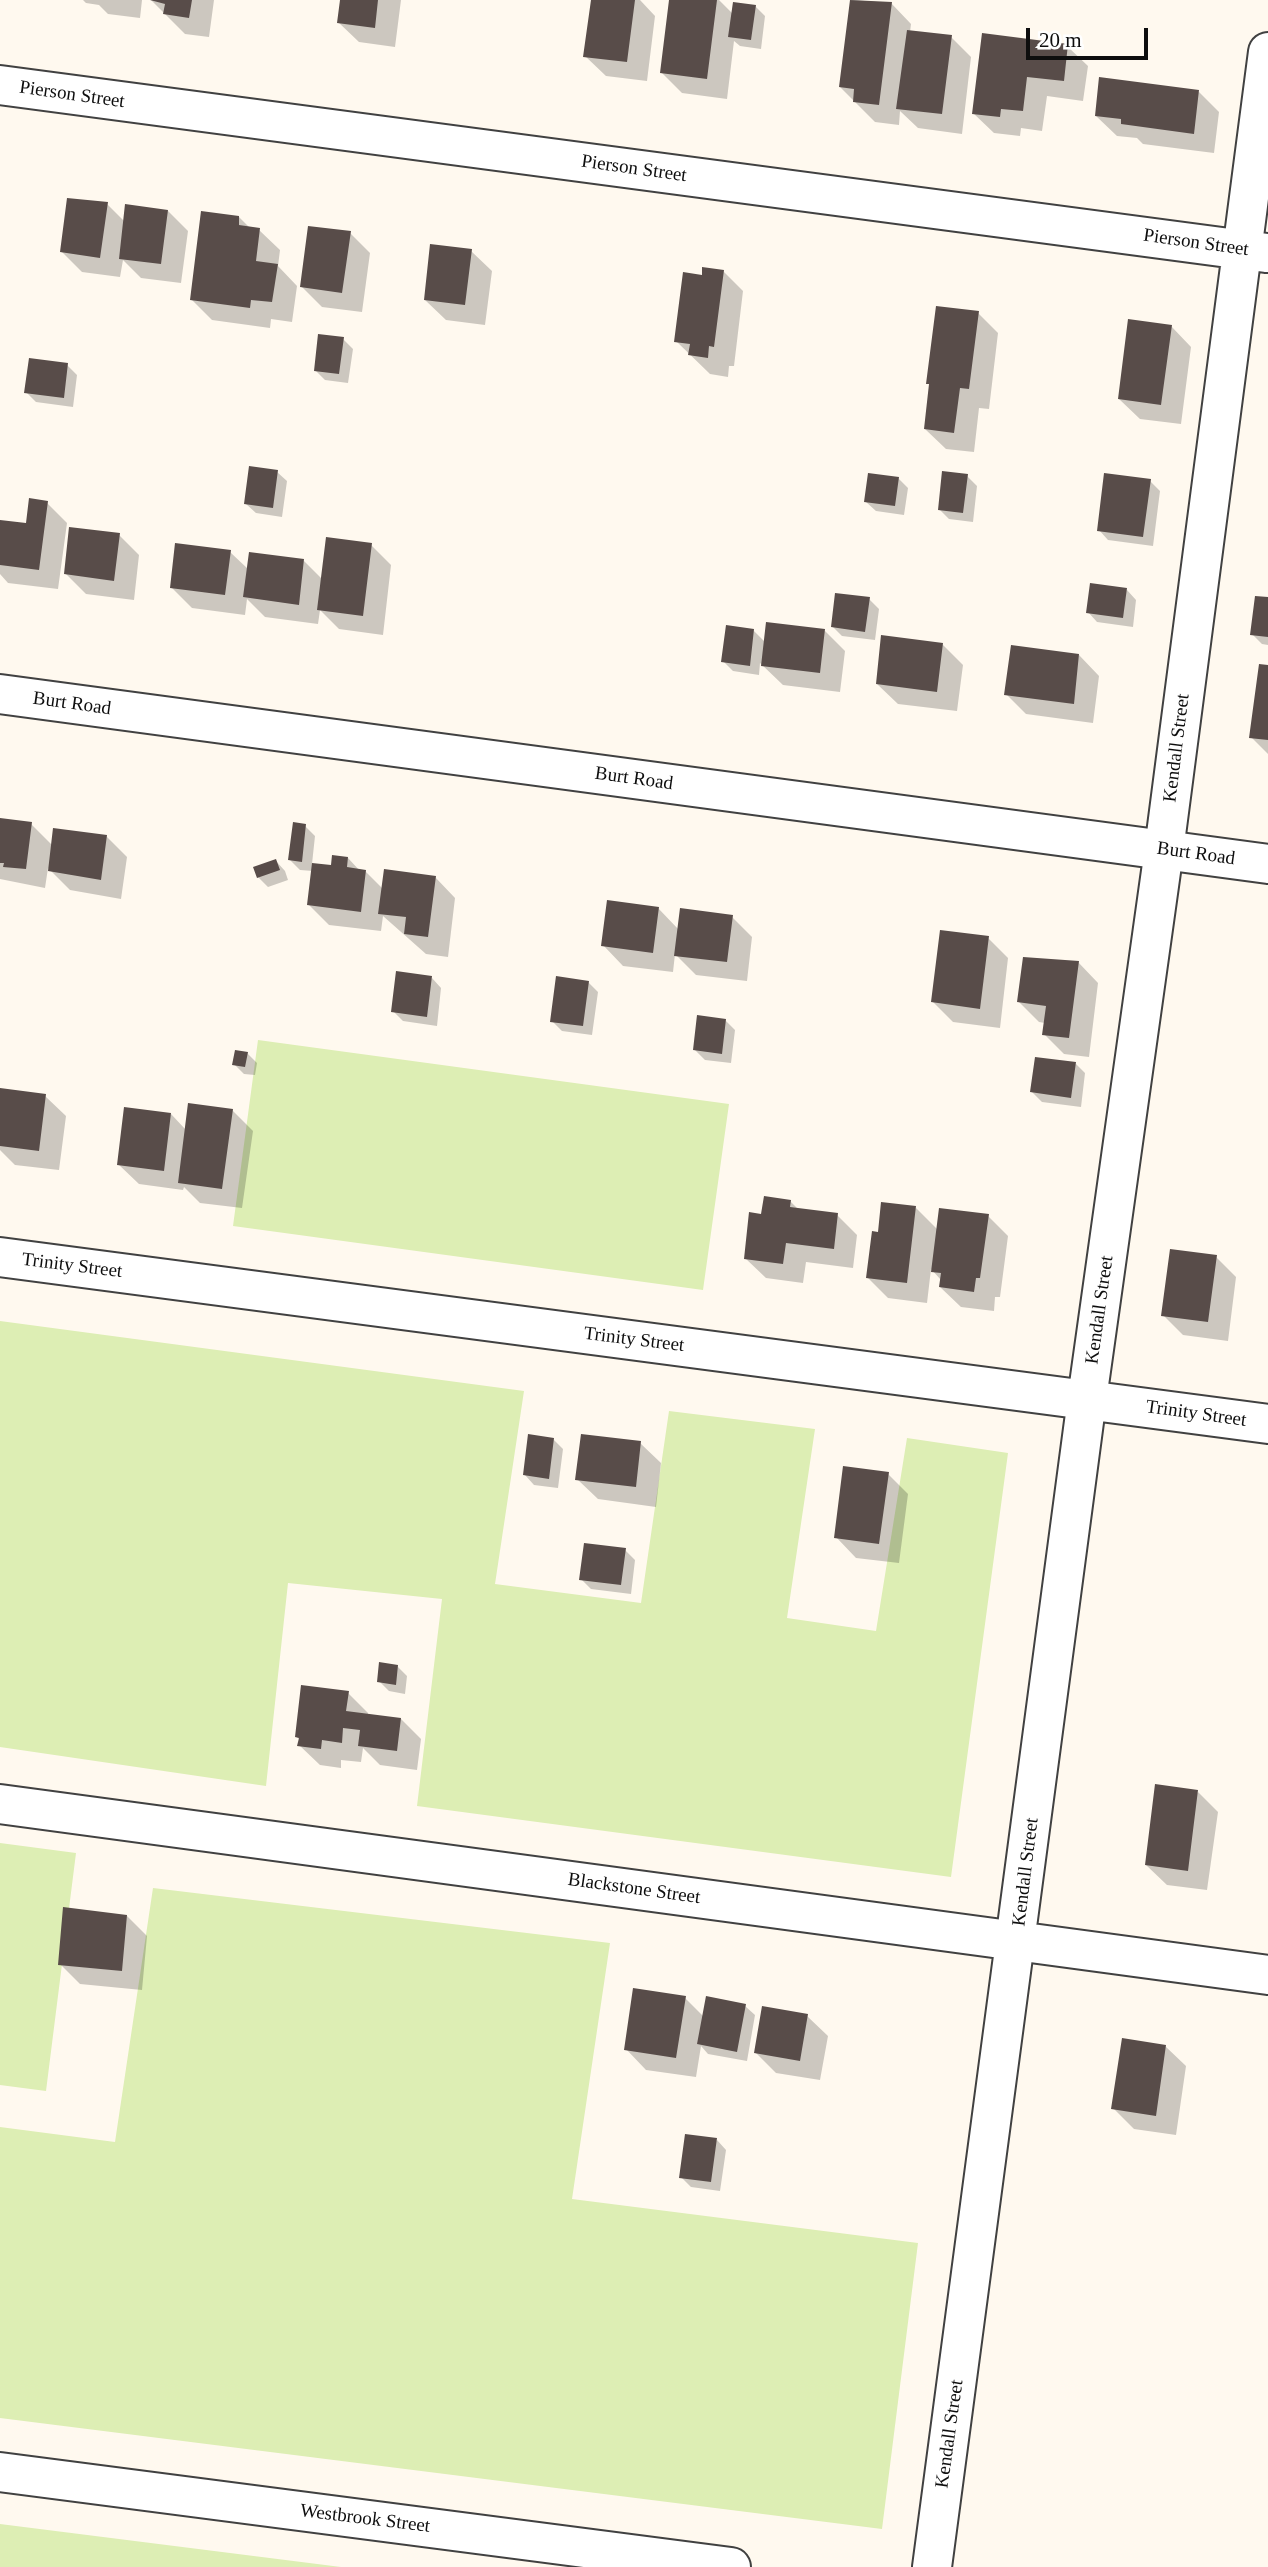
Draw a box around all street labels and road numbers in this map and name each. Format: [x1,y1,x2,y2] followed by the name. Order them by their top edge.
[18,76,126,114] street label: Pierson Street
[580,150,688,188] street label: Pierson Street
[1142,224,1250,262] street label: Pierson Street
[31,687,113,721] street label: Burt Road
[1159,692,1195,804] street label: Kendall Street
[593,762,675,796] street label: Burt Road
[1155,837,1237,871] street label: Burt Road
[20,1249,124,1283] street label: Trinity Street
[1081,1254,1119,1366] street label: Kendall Street
[582,1323,686,1357] street label: Trinity Street
[1144,1396,1248,1432] street label: Trinity Street
[1008,1816,1044,1928] street label: Kendall Street
[566,1868,702,1910] street label: Blackstone Street
[931,2378,969,2490] street label: Kendall Street
[299,2500,431,2538] street label: Westbrook Street

